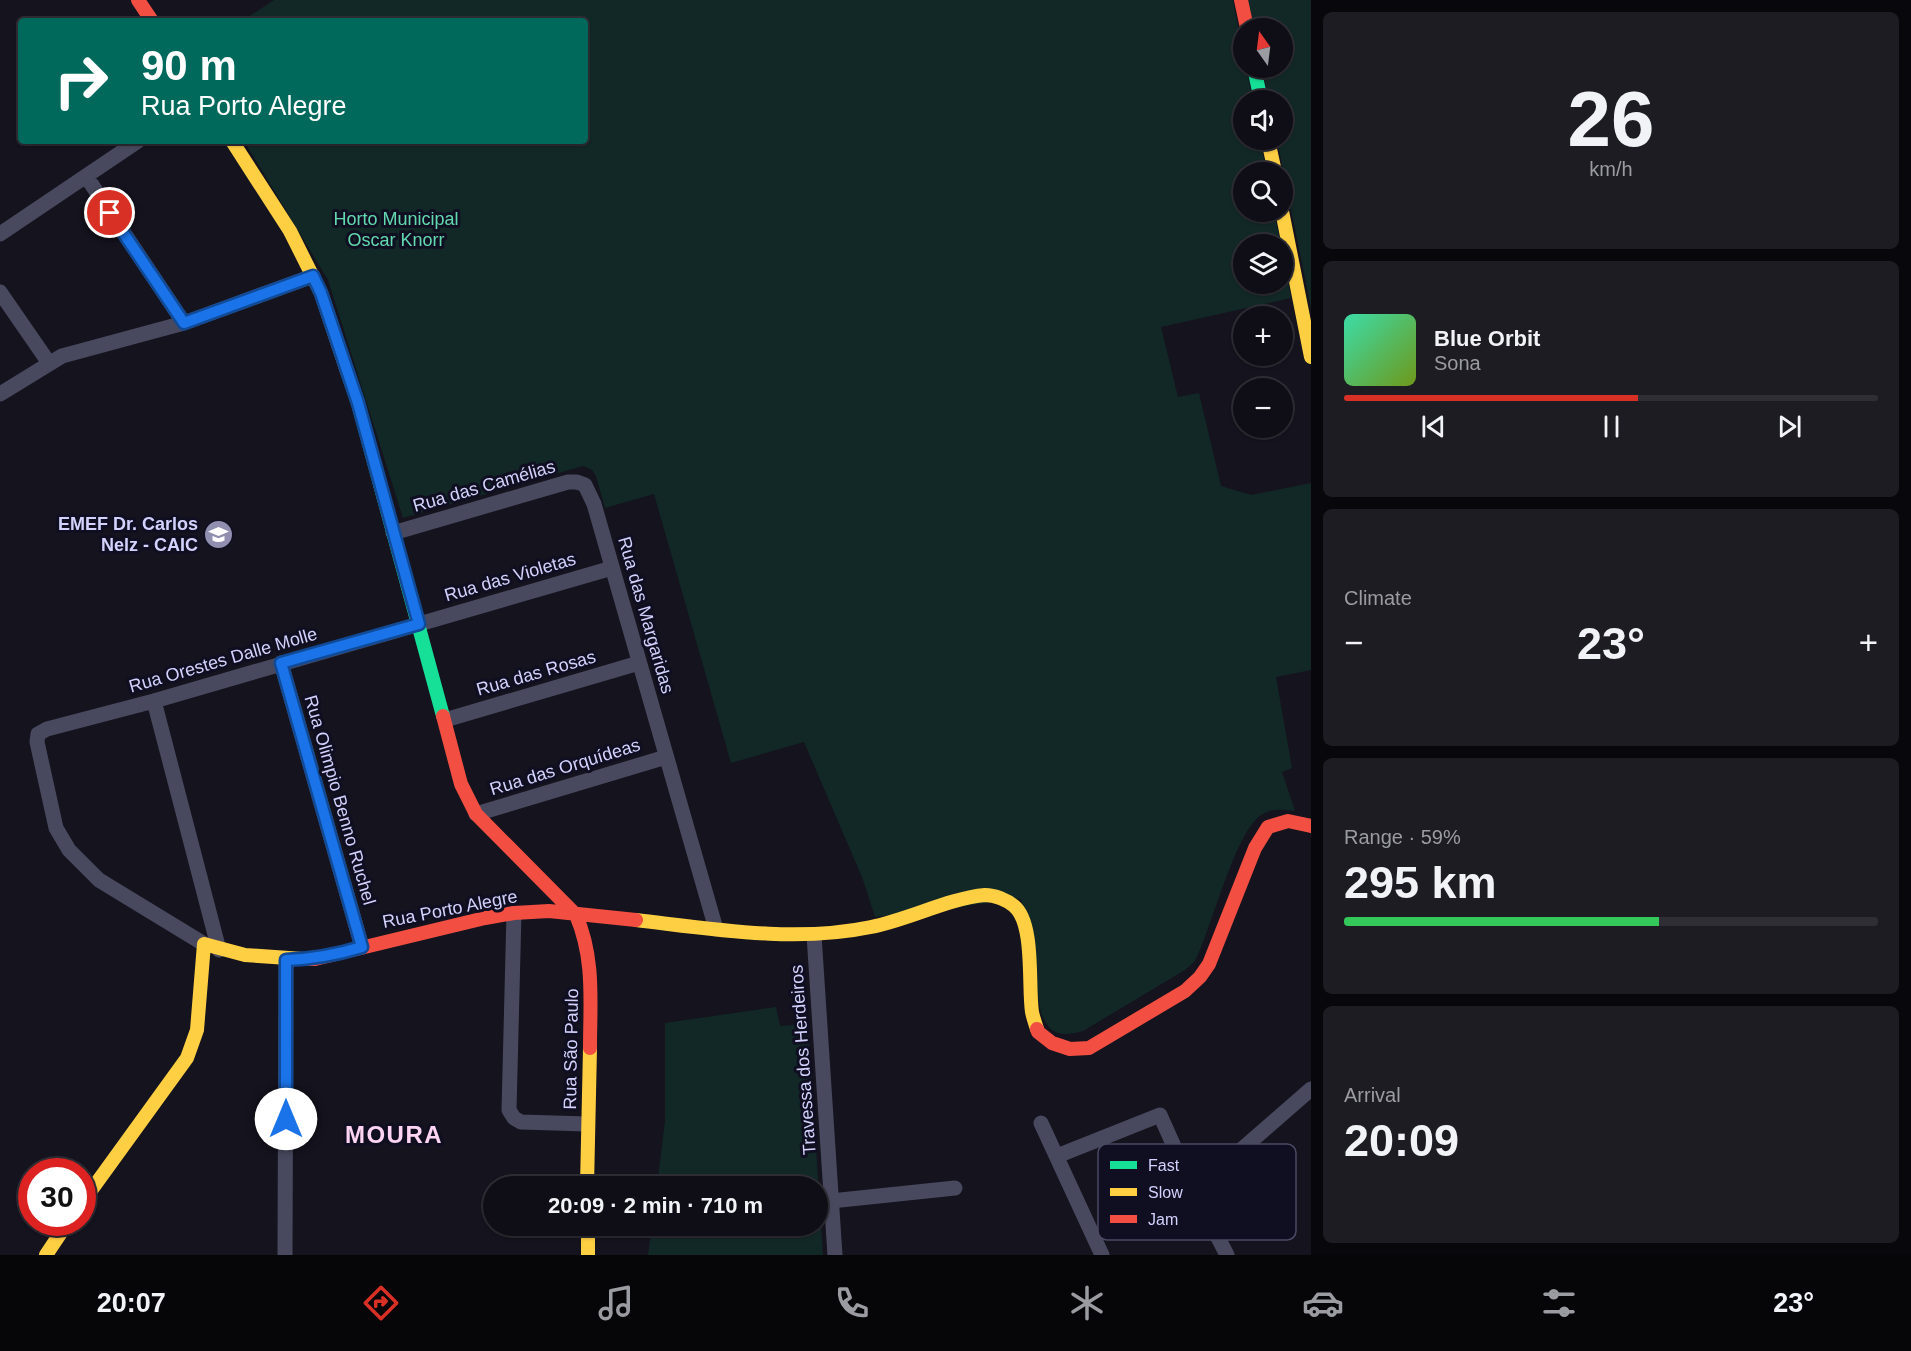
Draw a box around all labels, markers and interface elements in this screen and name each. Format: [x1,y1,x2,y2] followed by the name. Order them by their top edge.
[1233,18,1293,78] north arrow
[1233,18,1293,438] map controls
[42,42,120,120] icon: right
[141,42,237,89] text: 90 m
[1568,75,1654,163] text: 26
[1233,90,1293,150] button: sound
[141,91,347,121] text: Rua Porto Alegre
[1589,158,1633,180] text: km/h
[1233,162,1293,222] button: search
[84,187,135,238] pin
[93,196,126,229] icon: arrive
[333,209,459,250] park label: Horto Municipal Oscar Knorr
[1233,234,1293,294] button: layers
[1233,306,1293,366] button: +
[1434,326,1540,351] text: Blue Orbit
[1434,352,1481,374] text: Sona
[1233,378,1293,438] button: −
[1417,410,1450,443] icon: previous
[1595,410,1628,443] icon: pause
[1773,410,1806,443] icon: next
[411,456,557,516] street label: Rua das Camélias
[58,514,198,555] place label: EMEF Dr. Carlos Nelz - CAIC
[203,518,235,550] school or university icon: EMEF Dr. Carlos Nelz - CAIC
[614,534,678,696] street label: Rua das Margaridas
[442,549,578,605] street label: Rua das Violetas
[1344,587,1412,609] text: Climate
[1577,618,1645,669] text: 23°
[126,624,320,696] street label: Rua Orestes Dalle Molle
[1344,624,1363,661] text: −
[1859,624,1878,661] text: +
[474,646,598,700] street label: Rua das Rosas
[300,693,380,907] street label: Rua Olimpio Benno Ruchel
[487,735,643,799] street label: Rua das Orquídeas
[1344,826,1461,848] text: Range · 59%
[1344,857,1497,908] text: 295 km
[381,886,519,932] street label: Rua Porto Alegre
[786,964,820,1156] street label: Travessa dos Herdeiros
[560,988,582,1110] street label: Rua São Paulo
[1344,1084,1401,1106] text: Arrival
[254,1087,318,1151] position arrow
[1344,1115,1459,1166] text: 20:09
[345,1121,443,1148] district label: MOURA
[1098,1144,1296,1240] legend
[1148,1157,1180,1174] text: Fast
[18,1158,96,1236] speed limit sign: 30
[1148,1184,1183,1201] text: Slow
[548,1193,763,1218] text: 20:09 · 2 min · 710 m
[1148,1211,1178,1228] text: Jam
[360,1282,402,1324] icon: directions
[595,1282,637,1324] icon: music
[831,1282,873,1324] icon: phone
[1066,1282,1108,1324] icon: climate
[1302,1282,1344,1324] icon: car
[1538,1282,1580,1324] icon: filters
[97,1288,166,1318] text: 20:07
[1773,1288,1814,1318] text: 23°

